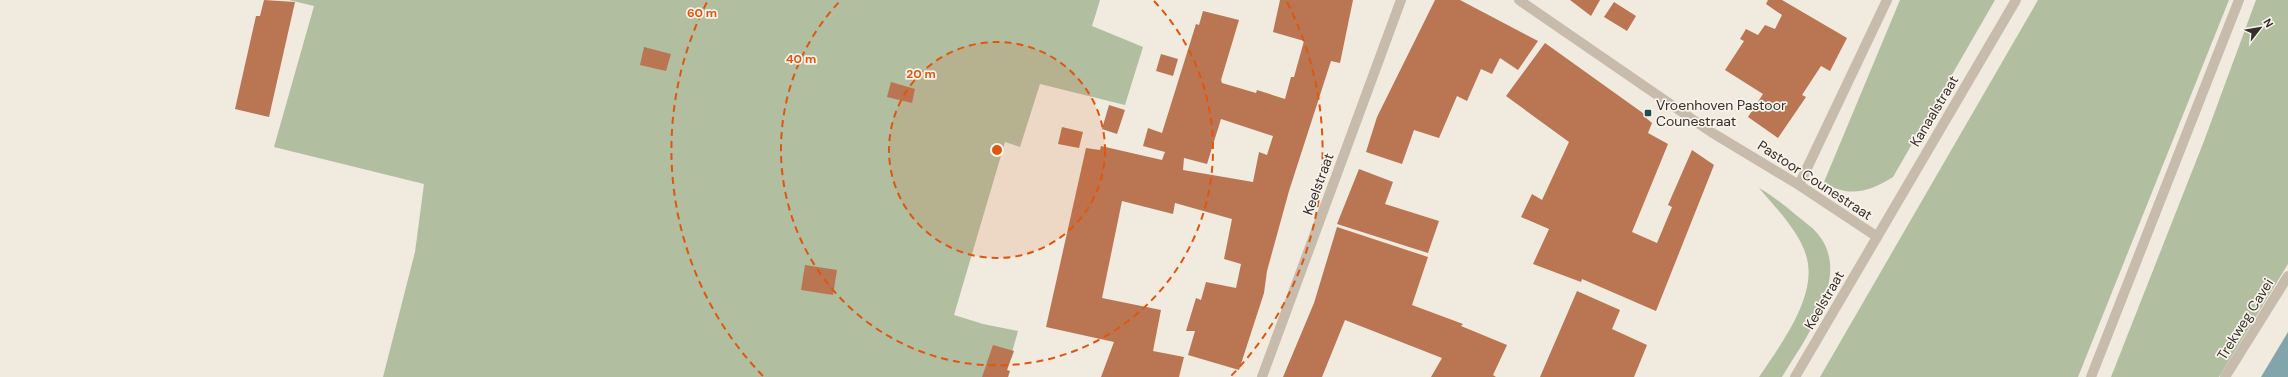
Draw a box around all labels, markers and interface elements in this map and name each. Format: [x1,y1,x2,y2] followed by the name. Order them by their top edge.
[687,5,717,21] text: 60 m
[2240,8,2280,48] north arrow
[2261,16,2277,30] text: N
[786,51,816,67] text: 40 m
[906,66,936,82] text: 20 m
[1906,72,1962,150] street label: Kanaalstraat
[1656,96,1786,130] place label: Vroenhoven Pastoor Counestraat
[1643,108,1653,118] marker: Vroenhoven Pastoor Counestraat
[1754,136,1876,224] street label: Pastoor Counestraat
[990,143,1004,157] centre of rings
[1298,151,1338,217] street label: Keelstraat
[1800,268,1848,332] street label: Keelstraat
[2213,275,2277,363] street label: Trekweg Cavei

